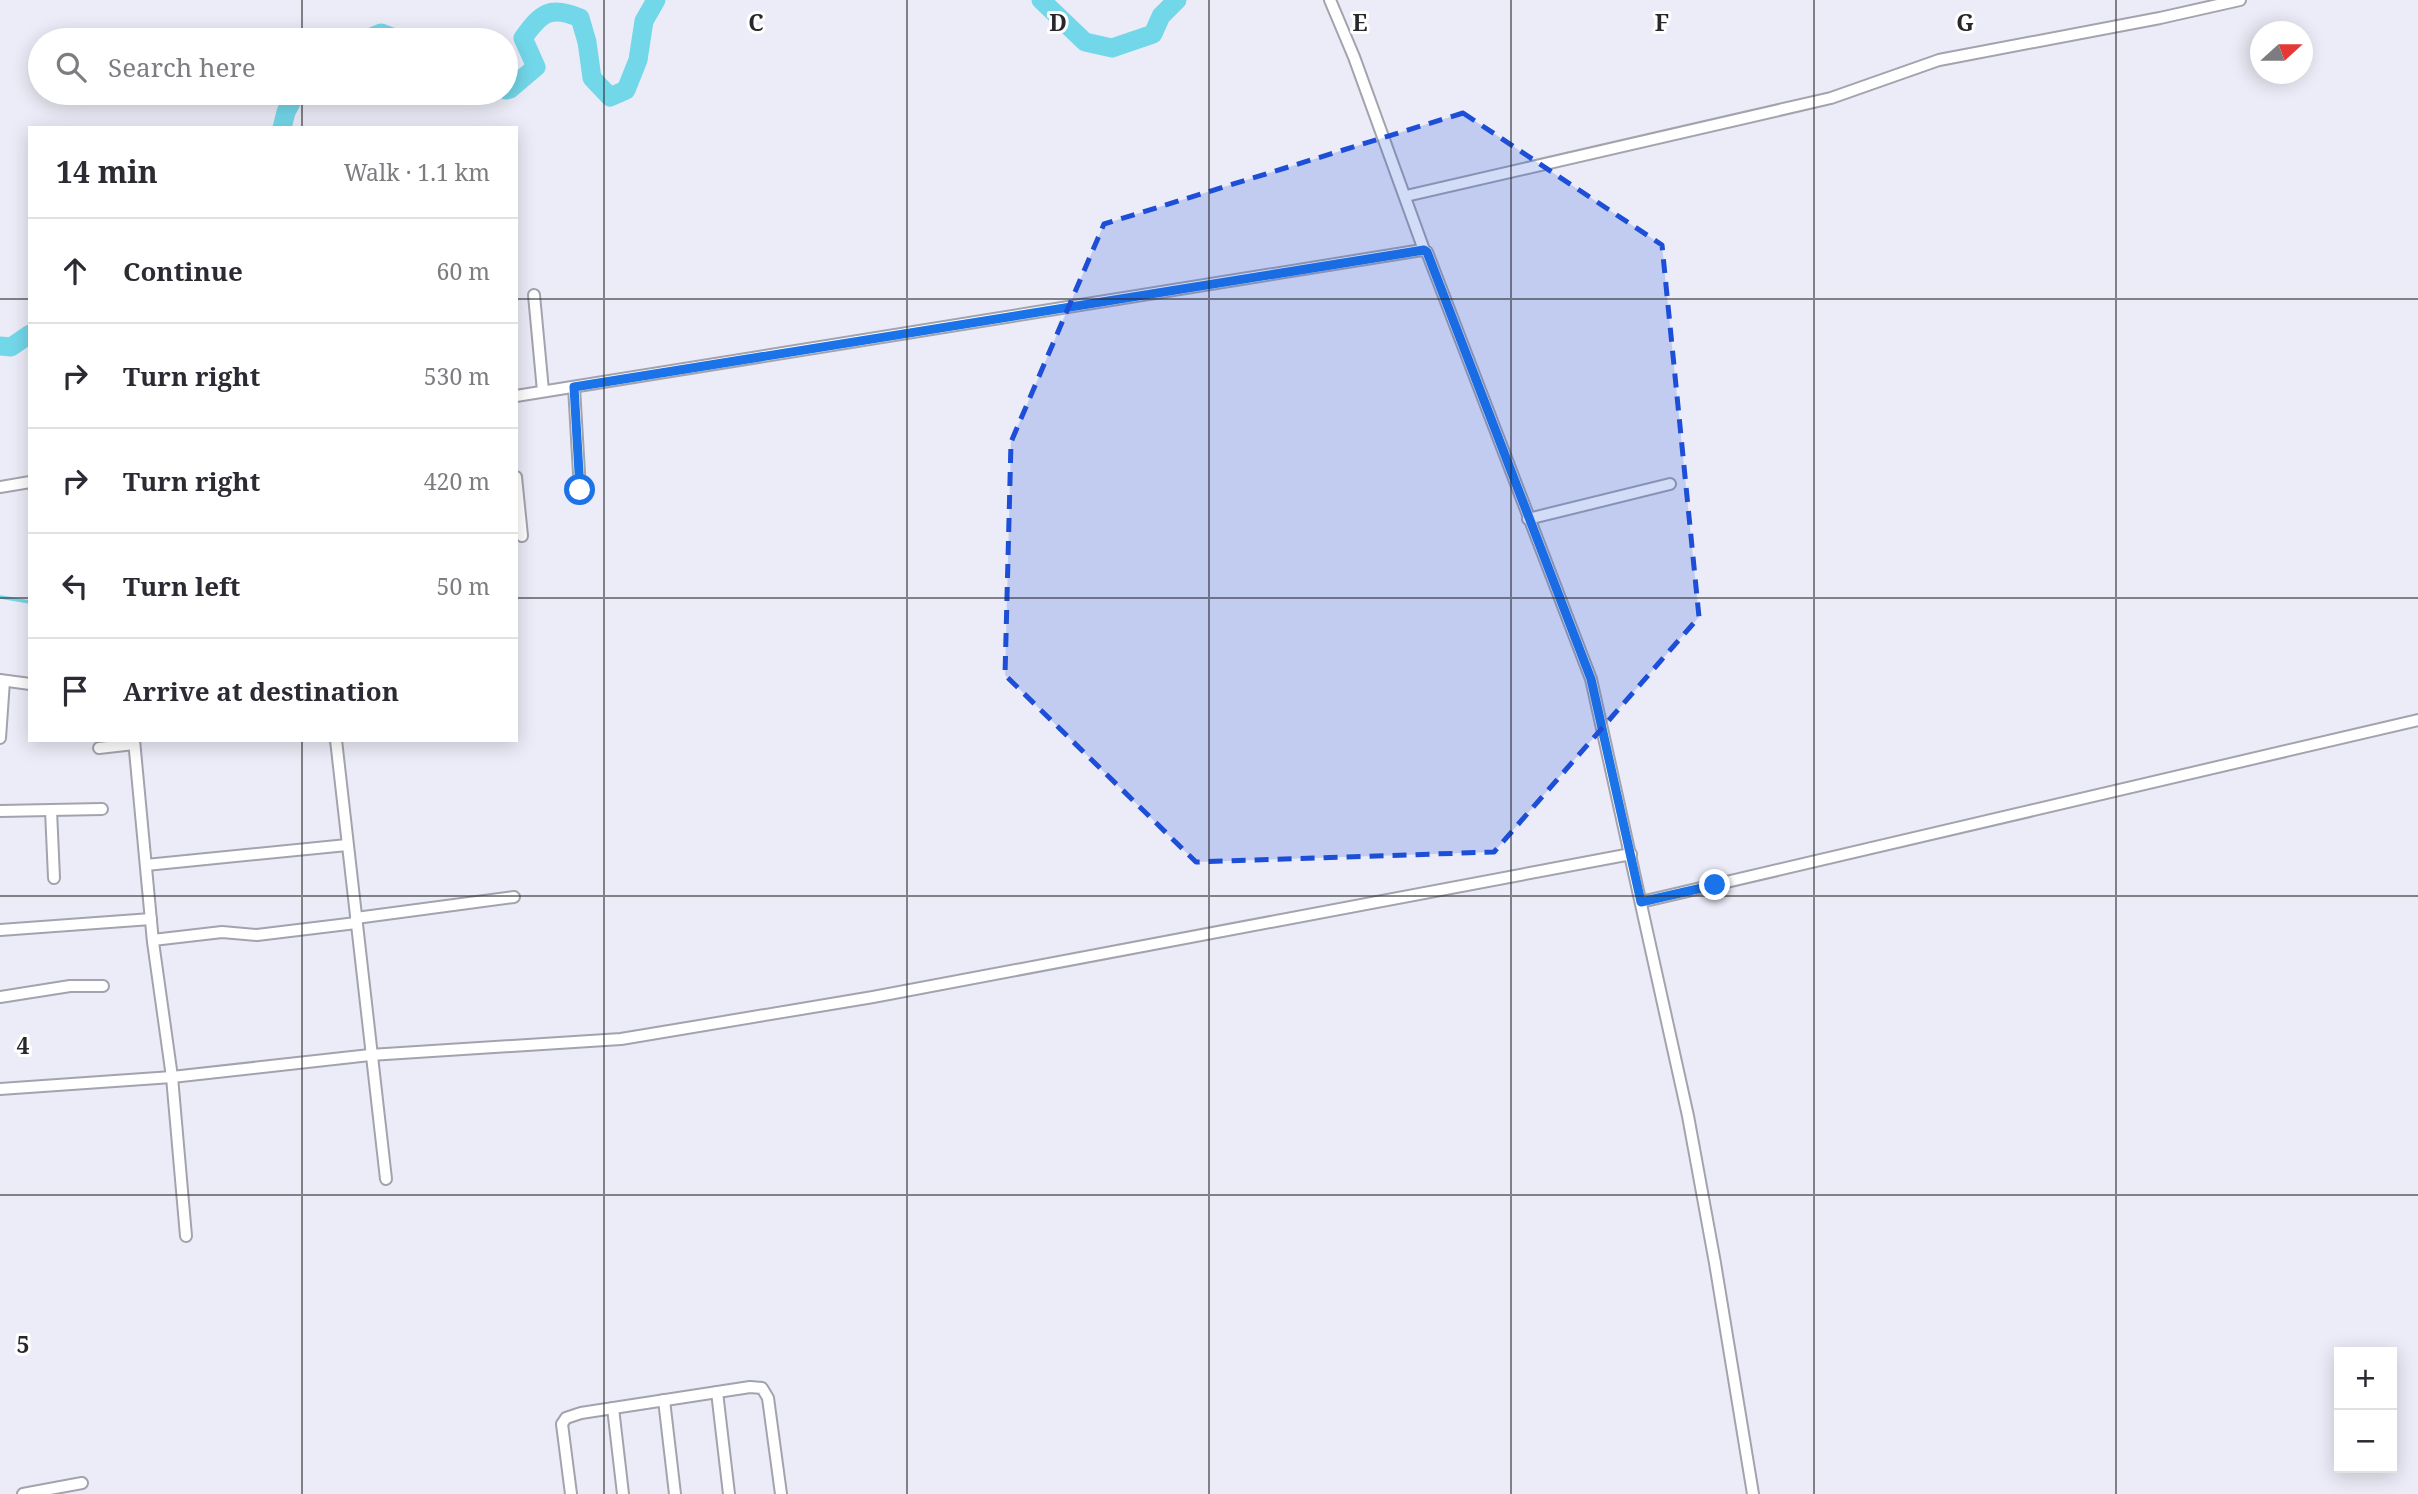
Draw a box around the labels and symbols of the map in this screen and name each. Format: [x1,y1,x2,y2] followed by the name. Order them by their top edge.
[748,6,764,38] text: C
[1049,6,1067,38] text: D
[1352,6,1368,38] text: E
[1655,6,1669,38] text: F
[1956,6,1974,38] text: G
[2250,21,2313,84] north arrow
[564,474,595,505] route start
[1699,869,1730,900] route end
[17,1029,30,1061] text: 4
[17,1328,30,1360] text: 5

